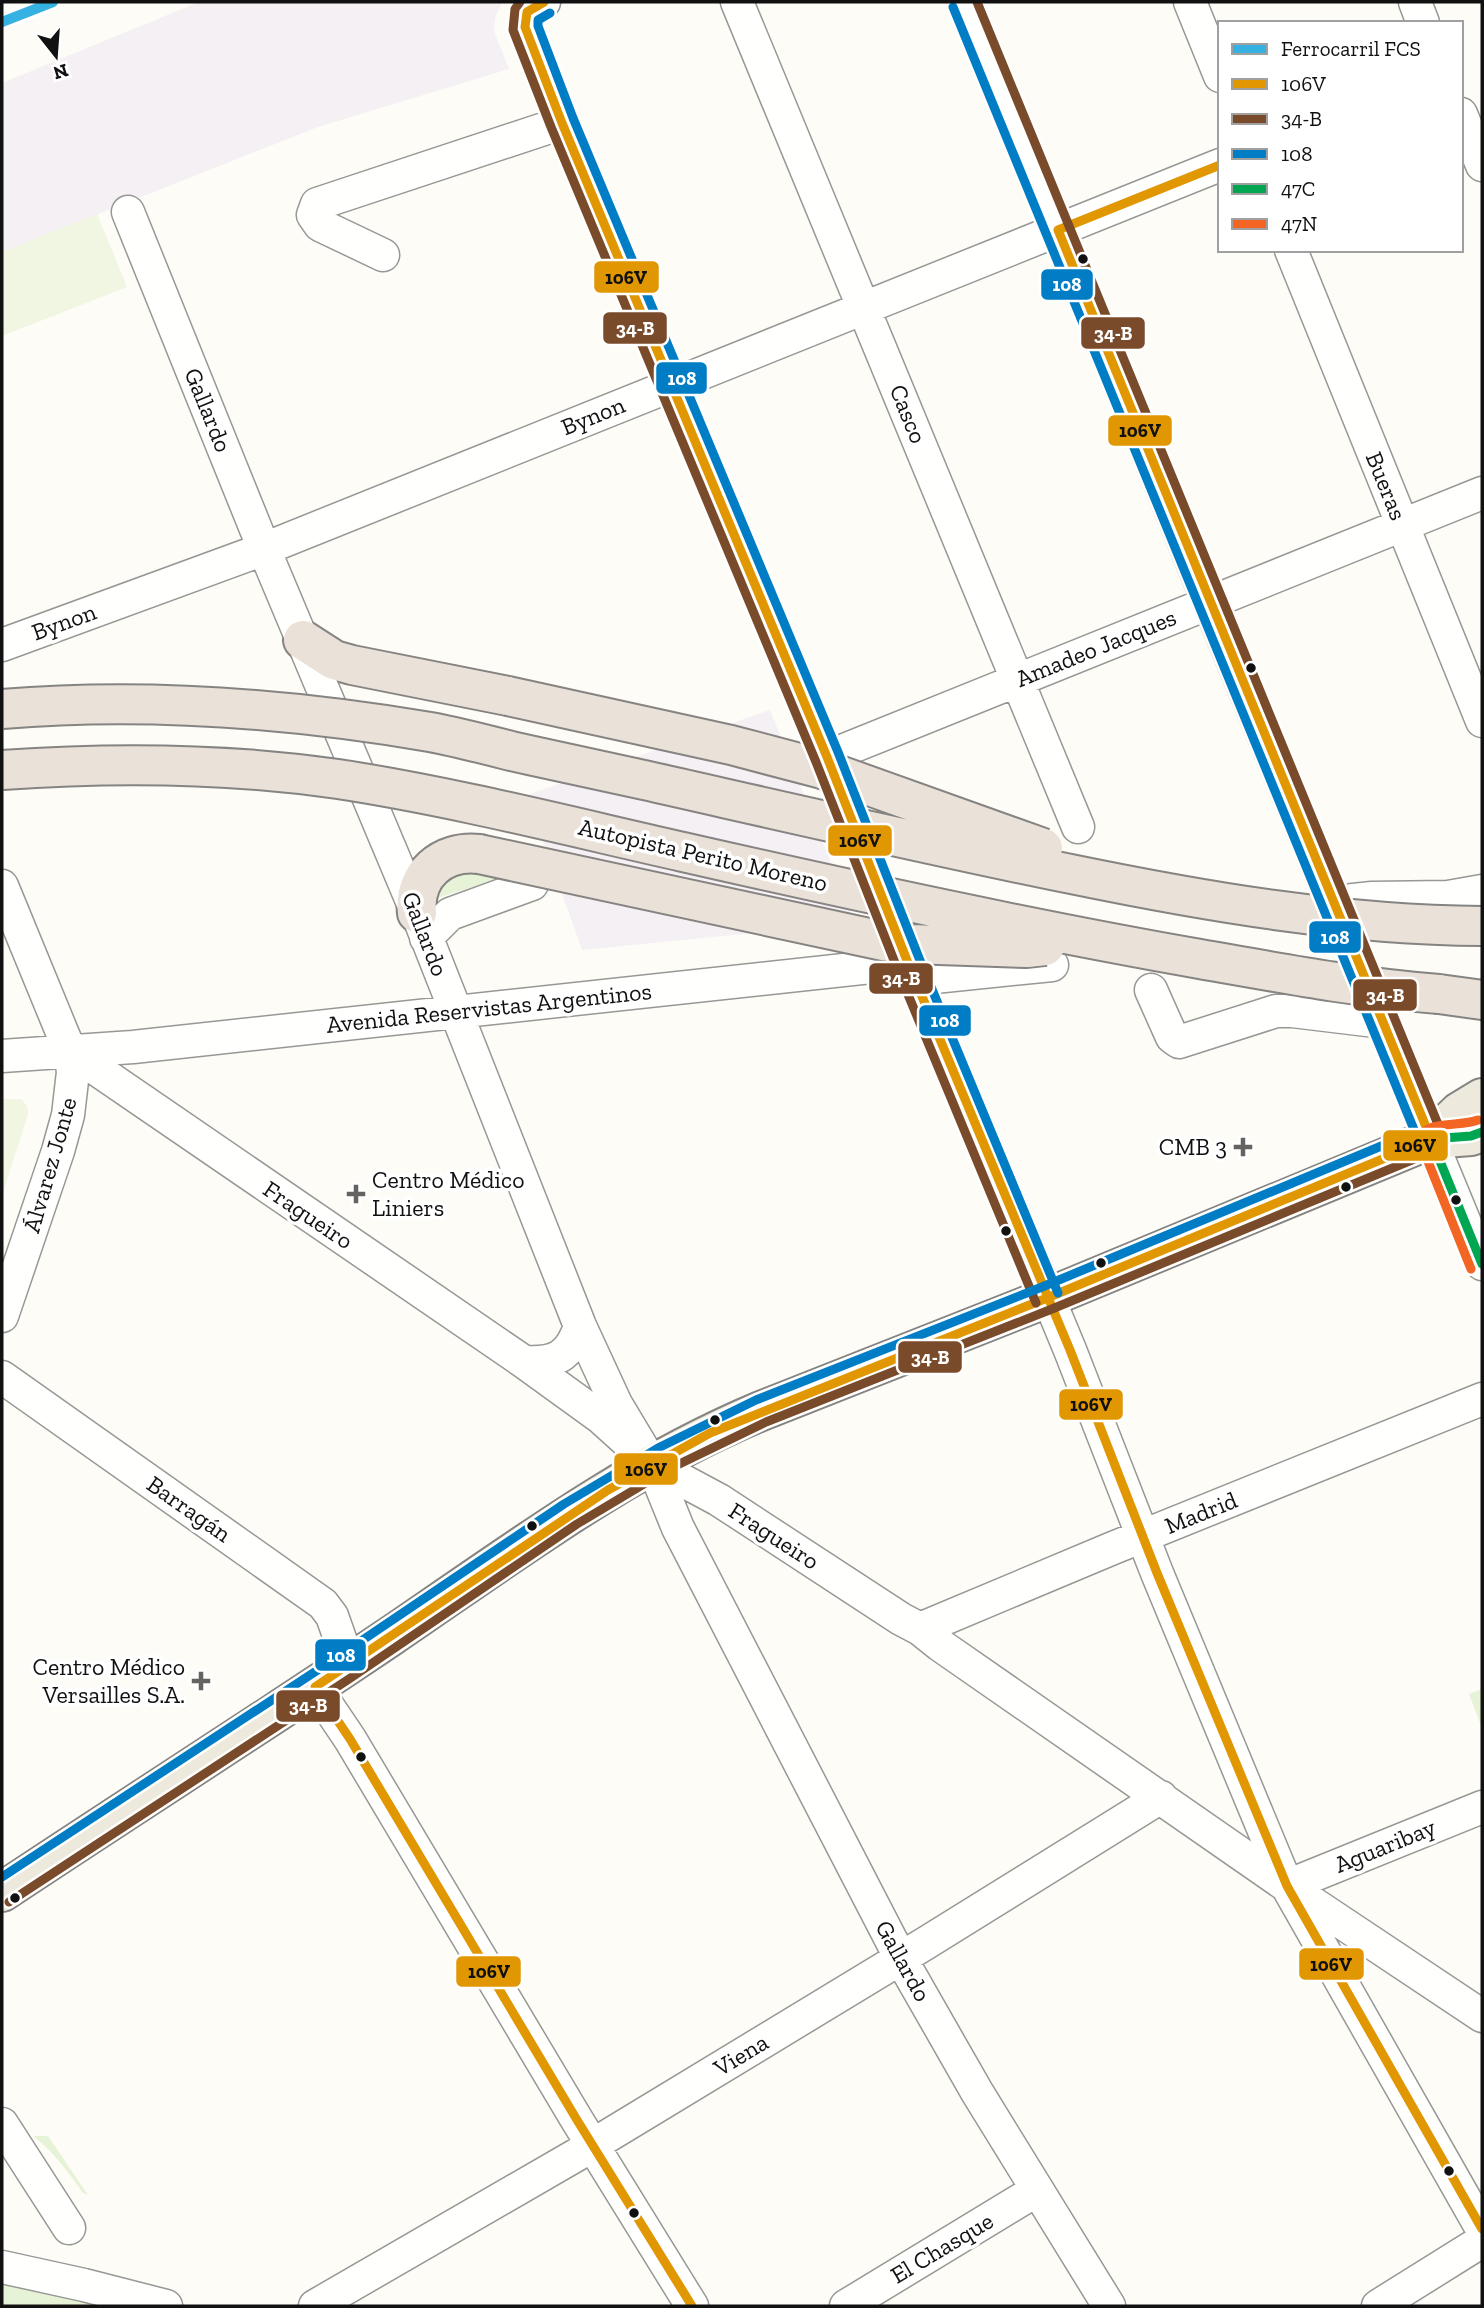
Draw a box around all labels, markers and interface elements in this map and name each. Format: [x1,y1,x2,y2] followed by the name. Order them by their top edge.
[21,21,91,91] north arrow
[1218,21,1463,252] legend
[1281,36,1421,61] text: Ferrocarril FCS
[51,59,71,85] text: N
[1281,71,1326,96] text: 106V
[1281,106,1322,131] text: 34-B
[1281,141,1312,166] text: 108
[1281,176,1315,201] text: 47C
[1281,211,1317,236] text: 47N
[1076,252,1090,266] unlabelled marker
[593,260,660,294] line badge: 106V
[605,266,647,289] text: 106V
[1040,268,1094,301] line badge: 108
[1053,273,1081,296] text: 108
[602,311,668,345] line badge: 34-B
[1080,316,1146,350] line badge: 34-B
[616,317,654,340] text: 34-B
[1094,322,1132,345] text: 34-B
[655,361,708,395] line badge: 108
[179,364,238,456] street label: Gallardo
[668,367,696,390] text: 108
[884,380,933,448] street label: Casco
[557,390,629,441] street label: Bynon
[1107,414,1173,447] line badge: 106V
[1119,419,1161,442] text: 106V
[1360,447,1413,524] street label: Bueras
[28,596,100,647] street label: Bynon
[1011,602,1180,693] street label: Amadeo Jacques
[1244,661,1258,675] unlabelled marker
[576,812,830,897] street label: Autopista Perito Moreno
[827,824,893,857] line badge: 106V
[839,829,881,852] text: 106V
[396,887,455,980] street label: Gallardo
[1308,920,1362,954] line badge: 108
[1321,926,1349,949] text: 108
[868,962,934,995] line badge: 34-B
[882,967,920,990] text: 34-B
[325,976,653,1039] street label: Avenida Reservistas Argentinos
[1352,978,1418,1012] line badge: 34-B
[1366,984,1404,1007] text: 34-B
[918,1004,972,1037] line badge: 108
[931,1009,959,1032] text: 108
[16,1094,83,1236] street label: Álvarez Jonte
[1382,1129,1449,1162] line badge: 106V
[1159,1132,1227,1161] place label: CMB 3
[1394,1134,1436,1157] text: 106V
[1233,1137,1253,1157] marker: CMB 3
[372,1165,524,1222] place label: Centro Médico Liniers
[258,1174,359,1255] street label: Fragueiro
[1339,1180,1353,1194] unlabelled marker
[346,1184,366,1204] marker: Centro Médico Liniers
[1449,1193,1463,1207] unlabelled marker
[999,1224,1013,1238] unlabelled marker
[1094,1256,1108,1270] unlabelled marker
[897,1340,963,1374] line badge: 34-B
[911,1346,949,1369] text: 34-B
[1058,1388,1124,1421] line badge: 106V
[1070,1393,1112,1416] text: 106V
[708,1413,722,1427] unlabelled marker
[613,1452,679,1486] line badge: 106V
[625,1458,667,1481] text: 106V
[142,1469,237,1548] street label: Barragán
[1160,1485,1241,1540] street label: Madrid
[724,1496,825,1576] street label: Fragueiro
[525,1519,539,1533] unlabelled marker
[314,1638,367,1672] line badge: 108
[327,1644,355,1667] text: 108
[33,1652,185,1709] place label: Centro Médico Versailles S.A.
[191,1671,211,1691] marker: Centro Médico Versailles S.A.
[275,1689,341,1723] line badge: 34-B
[289,1694,327,1717] text: 34-B
[354,1750,368,1764] unlabelled marker
[1330,1812,1440,1879] street label: Aguaribay
[8,1891,22,1905] unlabelled marker
[869,1915,937,2006] street label: Gallardo
[1298,1947,1365,1981] line badge: 106V
[1310,1953,1352,1976] text: 106V
[455,1955,522,1988] line badge: 106V
[468,1960,510,1983] text: 106V
[707,2027,774,2083] street label: Viena
[1442,2164,1456,2178] unlabelled marker
[627,2206,641,2220] unlabelled marker
[885,2206,998,2290] street label: El Chasque

